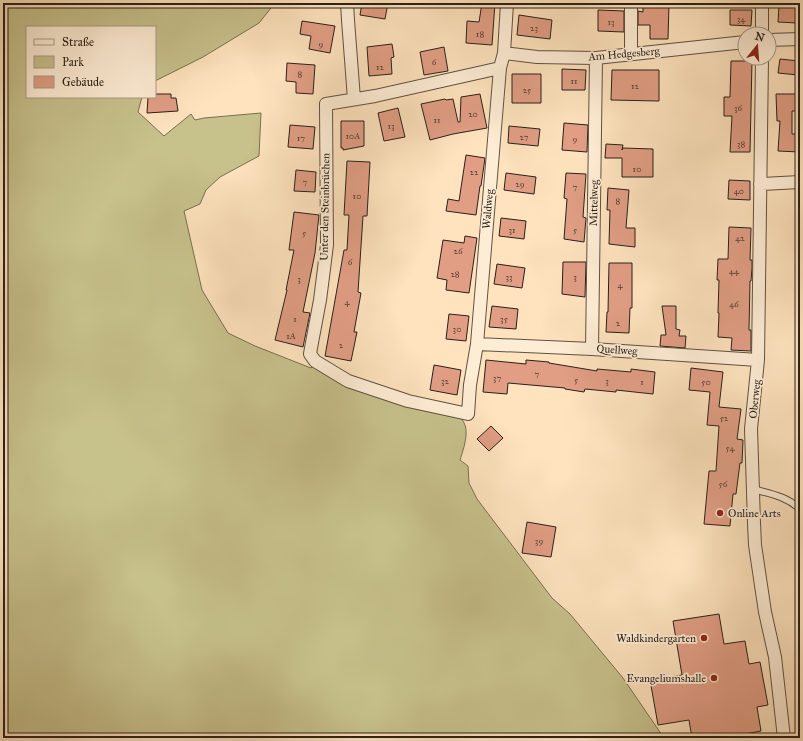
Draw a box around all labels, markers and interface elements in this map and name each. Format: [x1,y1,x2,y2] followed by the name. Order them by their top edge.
[737,13,746,24] house number: 34
[607,16,615,27] house number: 13
[530,22,538,33] house number: 23
[26,26,156,98] legend
[737,26,777,66] north arrow
[476,28,484,39] house number: 18
[753,29,767,45] text: N
[62,35,94,49] text: Straße
[319,38,324,49] house number: 9
[587,44,661,64] street label: Am Hedgesberg
[62,55,84,69] text: Park
[432,56,437,67] house number: 6
[376,61,385,72] house number: 12
[298,68,303,79] house number: 8
[62,75,104,89] text: Gebäude
[570,75,578,86] house number: 11
[631,80,640,91] house number: 12
[523,84,532,95] house number: 25
[734,102,742,113] house number: 36
[468,108,478,119] house number: 20
[433,114,441,125] house number: 11
[387,120,395,131] house number: 13
[346,130,360,141] house number: 10A
[520,131,529,142] house number: 27
[297,132,305,143] house number: 17
[573,133,578,144] house number: 9
[737,138,745,149] house number: 38
[318,153,332,261] street label: Unter den Steinbrüchen
[633,163,641,174] house number: 10
[470,166,479,177] house number: 22
[303,176,308,187] house number: 7
[515,178,525,189] house number: 29
[587,179,601,226] street label: Mittelweg
[573,181,578,192] house number: 7
[734,185,744,196] house number: 40
[480,188,496,229] street label: Waldweg
[353,190,361,201] house number: 10
[616,195,621,206] house number: 8
[508,224,516,235] house number: 31
[573,224,578,235] house number: 5
[302,227,307,238] house number: 5
[735,232,745,243] house number: 42
[453,245,463,256] house number: 26
[348,256,353,267] house number: 6
[729,265,740,276] house number: 44
[450,268,460,279] house number: 28
[505,271,513,282] house number: 33
[573,271,577,282] house number: 3
[297,273,301,284] house number: 3
[617,279,623,290] house number: 4
[344,296,350,307] house number: 4
[729,298,739,309] house number: 46
[293,313,297,324] house number: 1
[500,313,509,324] house number: 35
[616,317,621,328] house number: 2
[453,323,461,334] house number: 30
[286,330,296,341] house number: 1A
[339,339,344,350] house number: 2
[596,342,639,358] street label: Quellweg
[535,368,540,379] house number: 7
[493,372,501,383] house number: 37
[574,374,579,385] house number: 5
[441,375,450,386] house number: 32
[605,375,609,386] house number: 3
[640,376,644,387] house number: 1
[701,376,711,387] house number: 50
[746,378,764,419] street label: Oberweg
[720,412,729,423] house number: 52
[726,442,735,453] house number: 54
[719,478,728,489] house number: 56
[728,507,781,520] place label: Online Arts
[715,508,725,518] marker: Online Arts
[535,535,543,546] house number: 39
[616,632,696,645] place label: Waldkindergarten
[699,633,709,643] marker: Waldkindergarten
[626,672,706,685] place label: Evangeliumshalle
[709,673,719,683] marker: Evangeliumshalle

